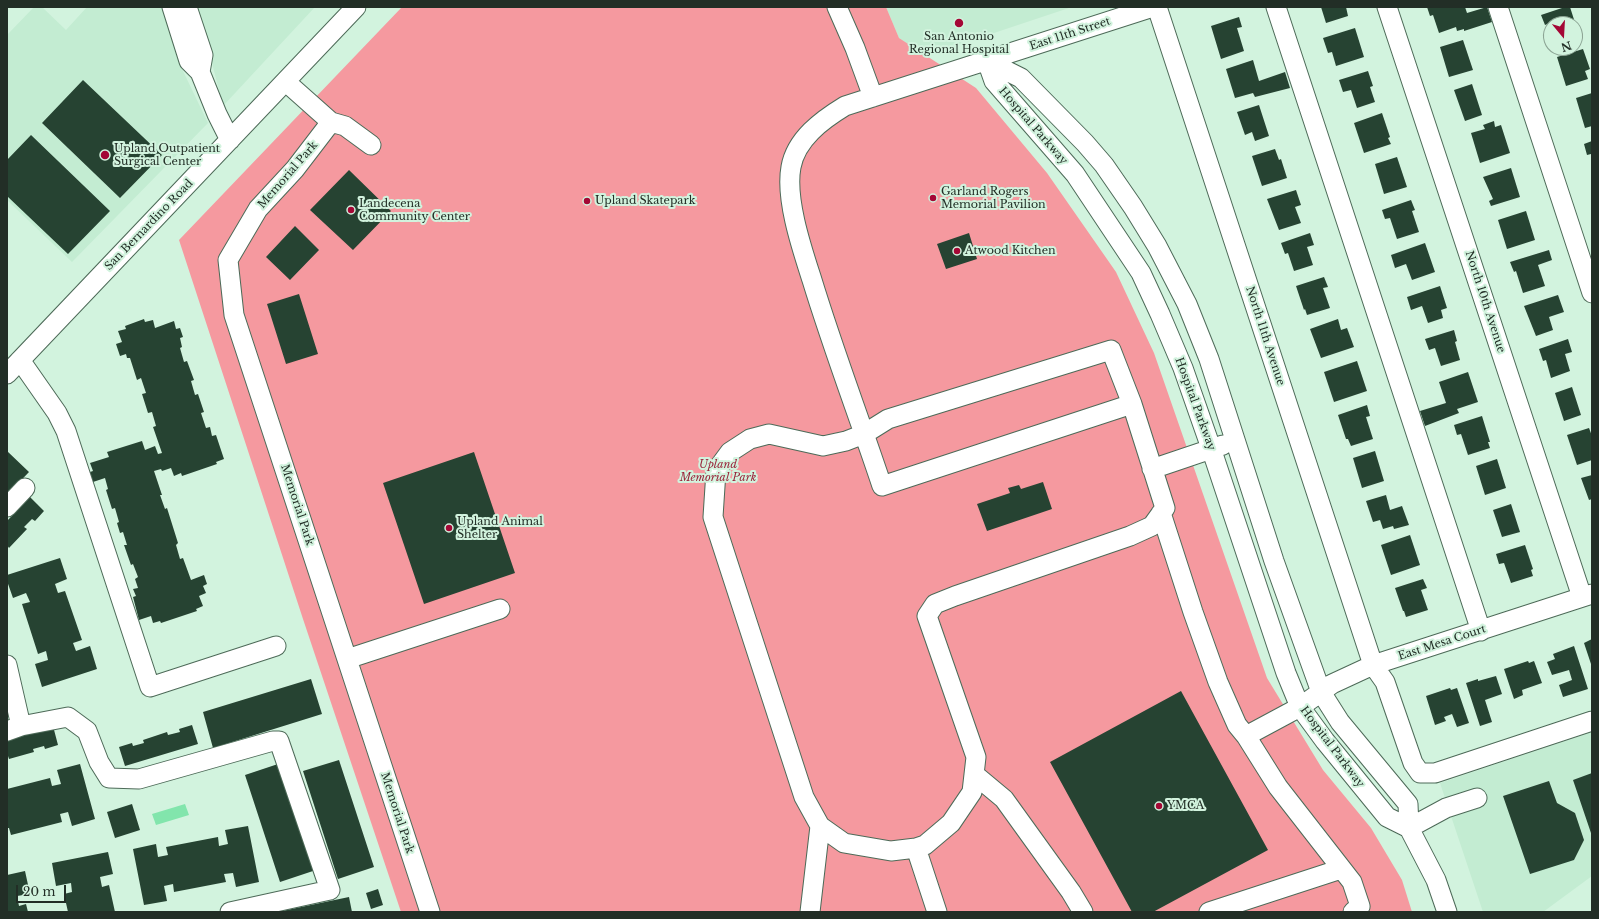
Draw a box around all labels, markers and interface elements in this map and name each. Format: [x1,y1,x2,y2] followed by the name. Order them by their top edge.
[1028,15,1112,53] street label: East 11th Street
[1543,16,1583,56] north arrow
[953,17,965,29] marker: San Antonio Regional Hospital
[909,30,1009,56] place label: San Antonio Regional Hospital
[1559,38,1573,55] text: N
[996,85,1070,167] street label: Hospital Parkway
[255,139,321,211] street label: Memorial Park
[114,142,220,168] place label: Upland Outpatient Surgical Center
[99,149,111,161] marker: Upland Outpatient Surgical Center
[102,177,196,273] street label: San Bernardino Road
[941,185,1046,211] place label: Garland Rogers Memorial Pavilion
[928,193,938,203] marker: Garland Rogers Memorial Pavilion
[595,194,695,208] place label: Upland Skatepark
[582,196,592,206] marker: Upland Skatepark
[359,197,470,223] place label: Landecena Community Center
[346,205,356,215] marker: Landecena Community Center
[965,244,1056,258] place label: Atwood Kitchen
[952,246,962,256] marker: Atwood Kitchen
[1462,249,1508,355] street label: North 10th Avenue
[1243,285,1287,387] street label: North 11th Avenue
[1172,356,1218,452] street label: Hospital Parkway
[680,458,756,484] park label: Upland Memorial Park
[278,463,316,547] street label: Memorial Park
[457,515,543,541] place label: Upland Animal Shelter
[444,523,454,533] marker: Upland Animal Shelter
[1396,623,1488,663] street label: East Mesa Court
[1297,704,1367,790] street label: Hospital Parkway
[378,771,416,855] street label: Memorial Park
[1167,799,1204,813] place label: YMCA
[1154,801,1164,811] marker: YMCA
[18,877,68,903] scale bar
[23,884,55,899] text: 20 m

